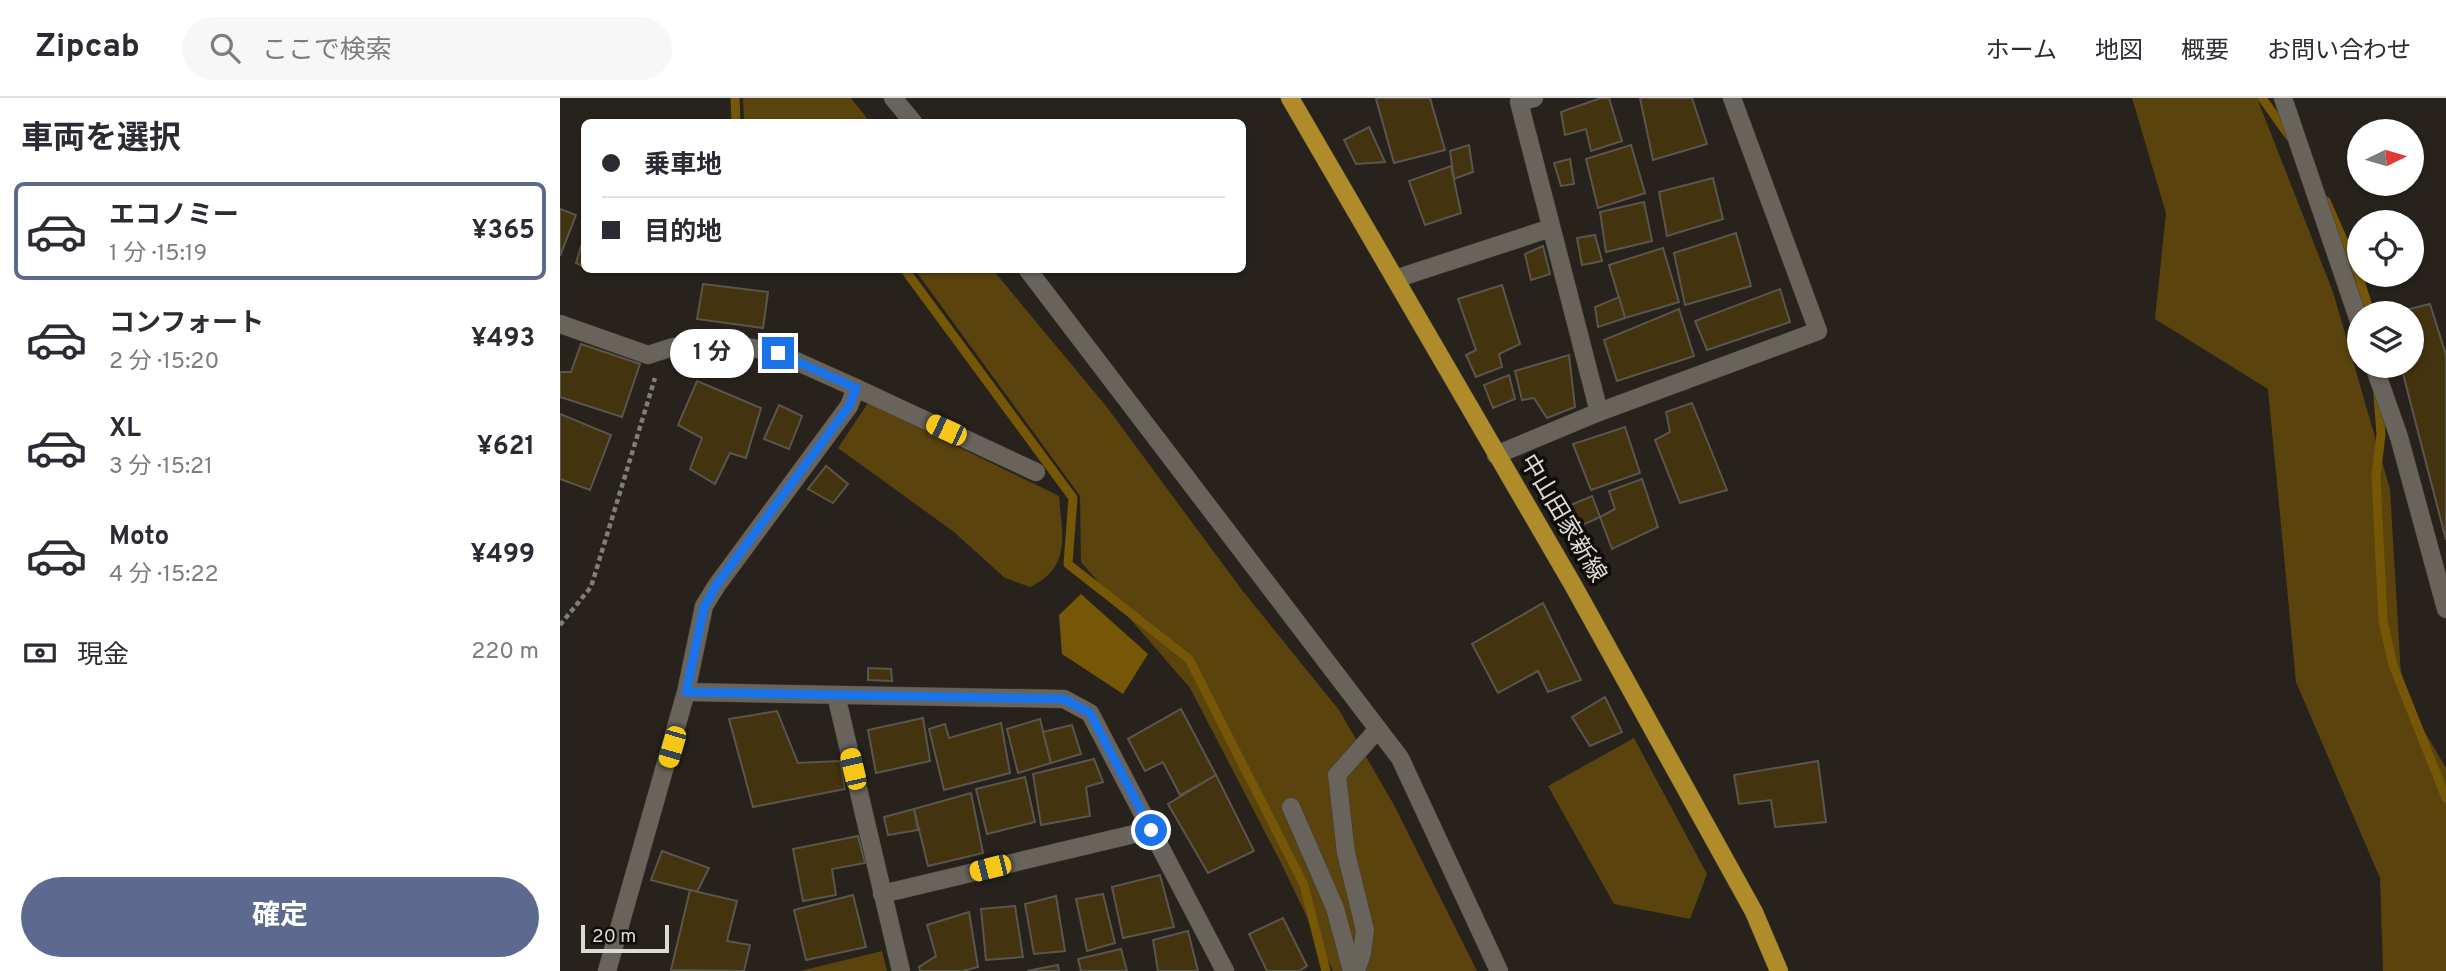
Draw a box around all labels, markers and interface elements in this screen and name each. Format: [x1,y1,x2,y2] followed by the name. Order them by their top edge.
[182,17,672,80] search box
[35,27,140,69] text: Zipcab
[206,29,244,67] icon: search
[262,35,392,68] text: ここで検索
[1986,37,2057,67] text: ホーム
[2095,37,2143,67] text: 地図
[2181,37,2229,67] text: 概要
[2267,37,2411,67] text: お問い合わせ
[2347,119,2424,196] north arrow
[2347,119,2424,378] map controls
[21,120,181,160] text: 車両を選択
[644,150,722,183] text: 乗車地
[25,200,88,263] icon: car
[109,200,239,233] text: エコノミー
[2347,210,2424,287] button: locate
[472,215,535,248] text: ¥365
[644,217,722,250] text: 目的地
[109,240,207,269] text: 1 分 · 15:19
[2347,301,2424,378] button: layers
[25,308,88,371] icon: car
[109,308,264,341] text: コンフォート
[471,323,535,356] text: ¥493
[670,328,754,378] callout: 1 分
[762,337,794,369] route end
[693,339,731,368] text: 1 分
[109,348,219,377] text: 2 分 · 15:20
[923,412,970,448] car
[109,413,141,446] text: XL
[25,416,88,479] icon: car
[477,431,535,464] text: ¥621
[1512,450,1612,588] street label: 中山田家新線
[109,453,213,482] text: 3 分 · 15:21
[109,521,169,554] text: Moto
[25,524,88,587] icon: car
[471,539,535,572] text: ¥499
[109,561,219,590] text: 4 分 · 15:22
[21,634,59,672] icon: cash
[471,638,539,667] text: 220 m
[77,640,129,673] text: 現金
[657,724,688,770] car
[839,746,868,792] car
[1135,814,1167,846] route start
[968,853,1013,883] car
[21,877,539,957] button: 確定
[581,922,668,954] scale bar
[592,925,636,949] text: 20 m

